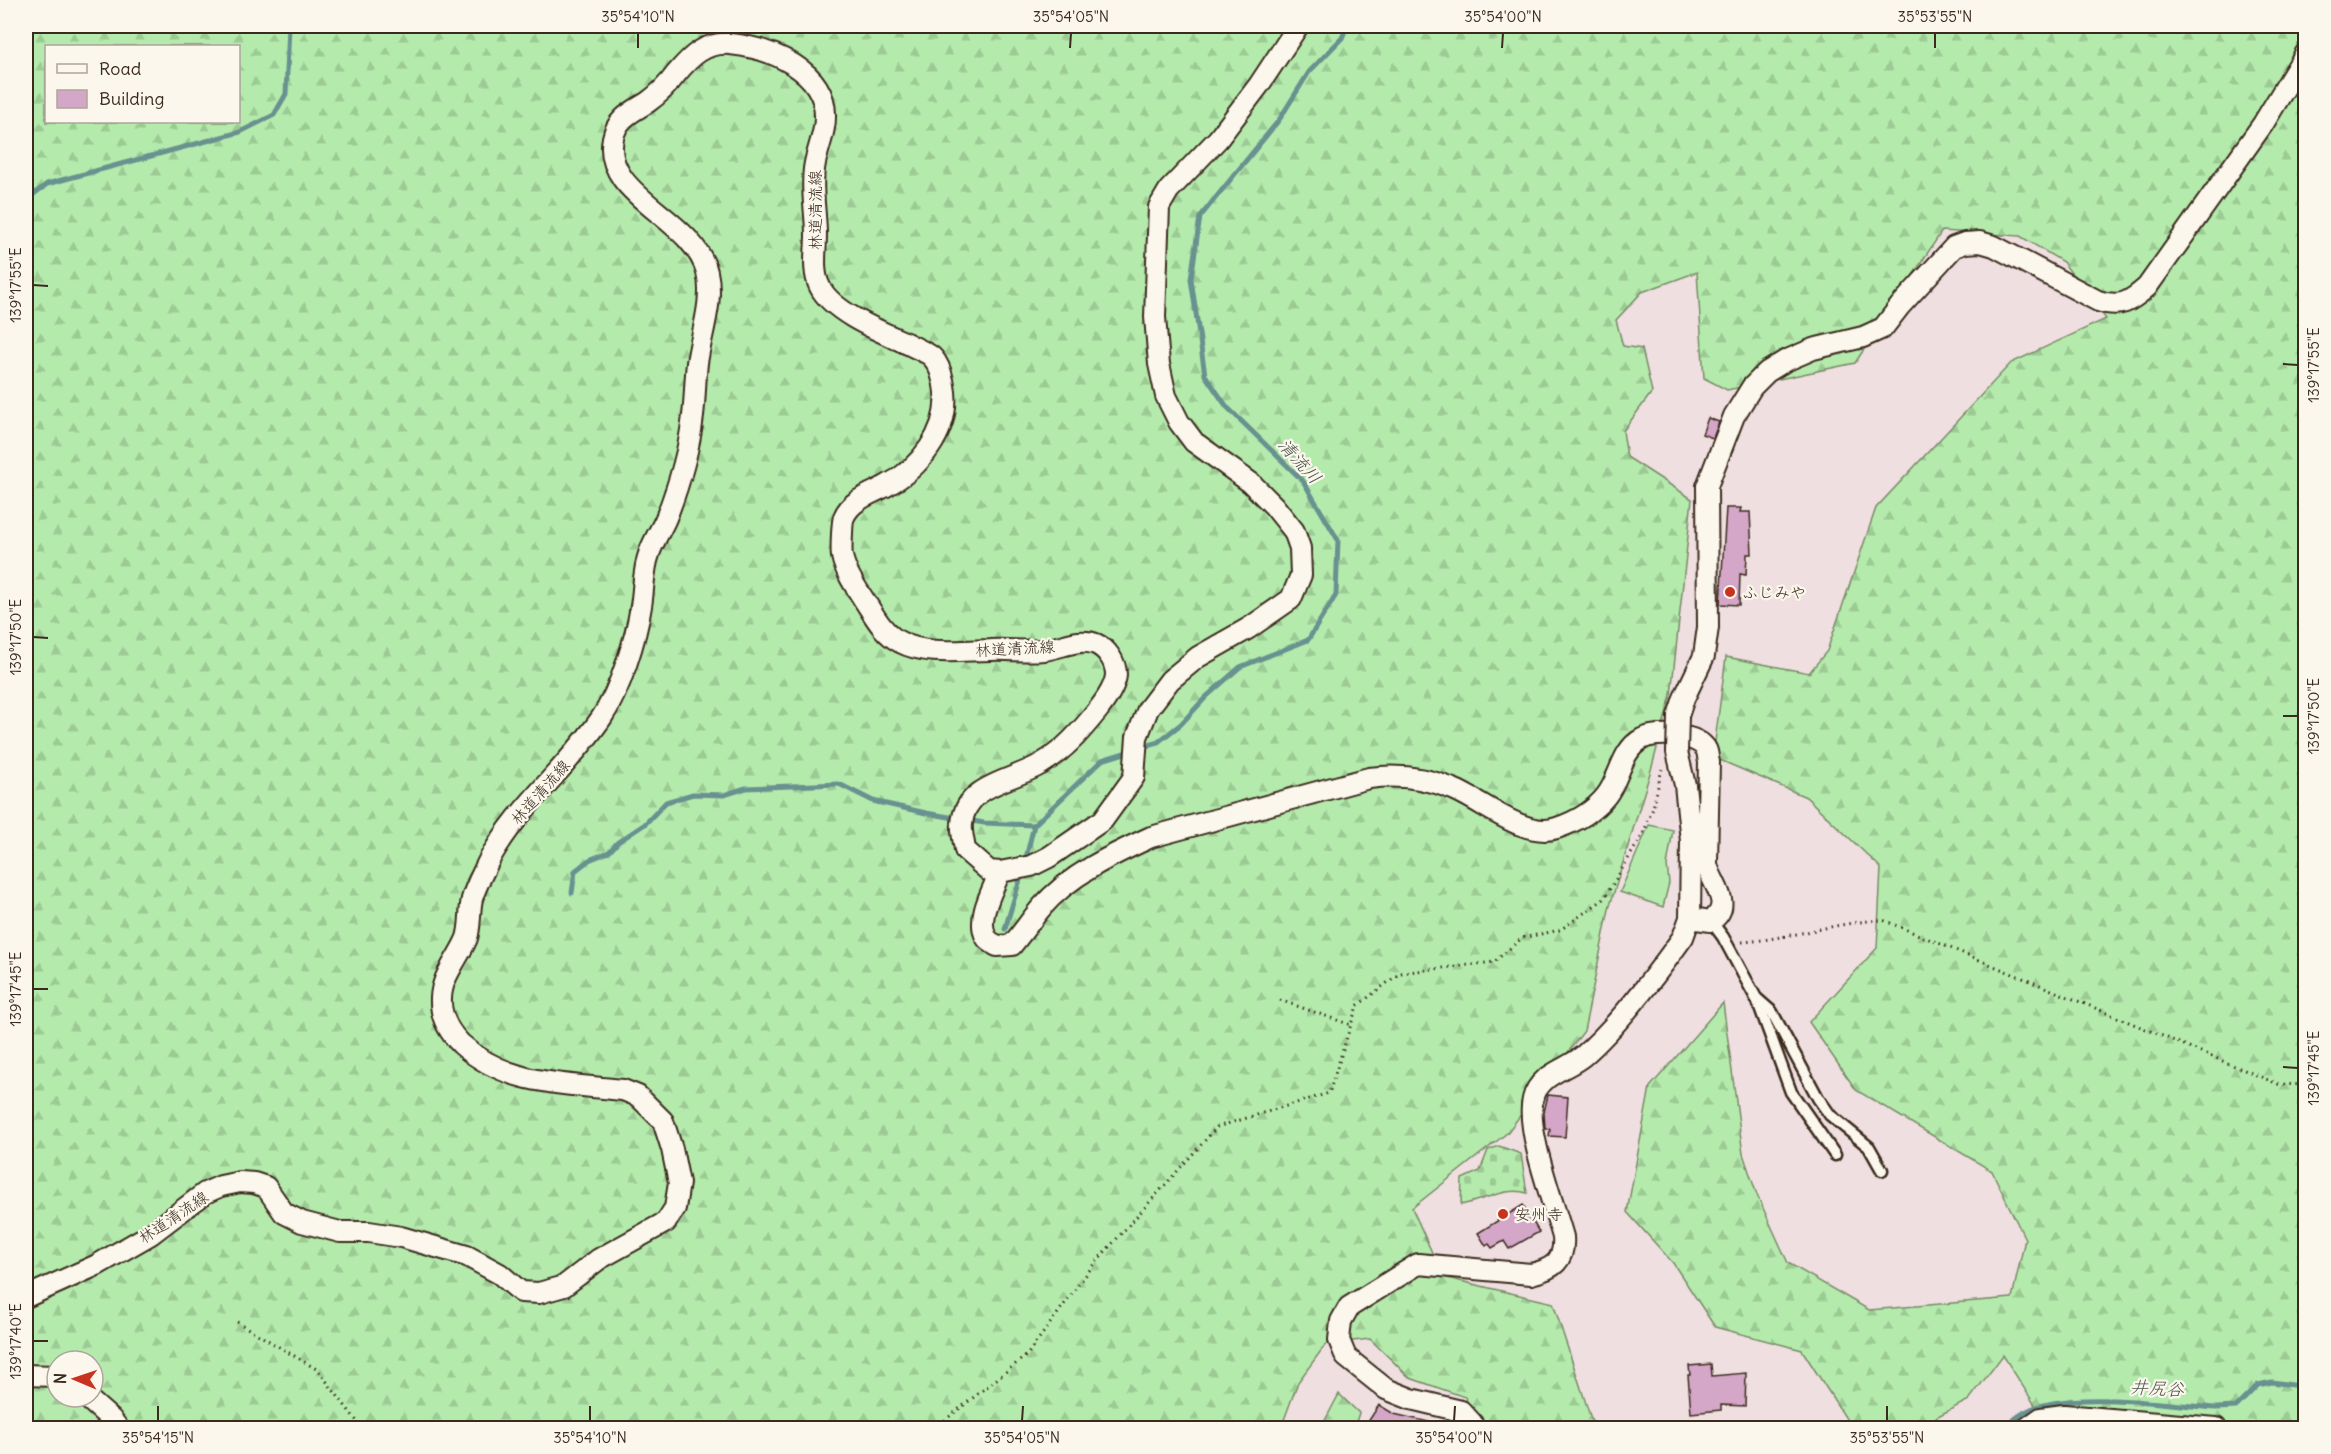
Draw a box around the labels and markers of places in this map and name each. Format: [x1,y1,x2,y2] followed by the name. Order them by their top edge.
[1742,582,1806,602] place label: ふじみや
[1723,585,1737,599] marker: ふじみや
[1515,1204,1563,1224] place label: 安州寺
[1496,1207,1510,1221] marker: 安州寺

